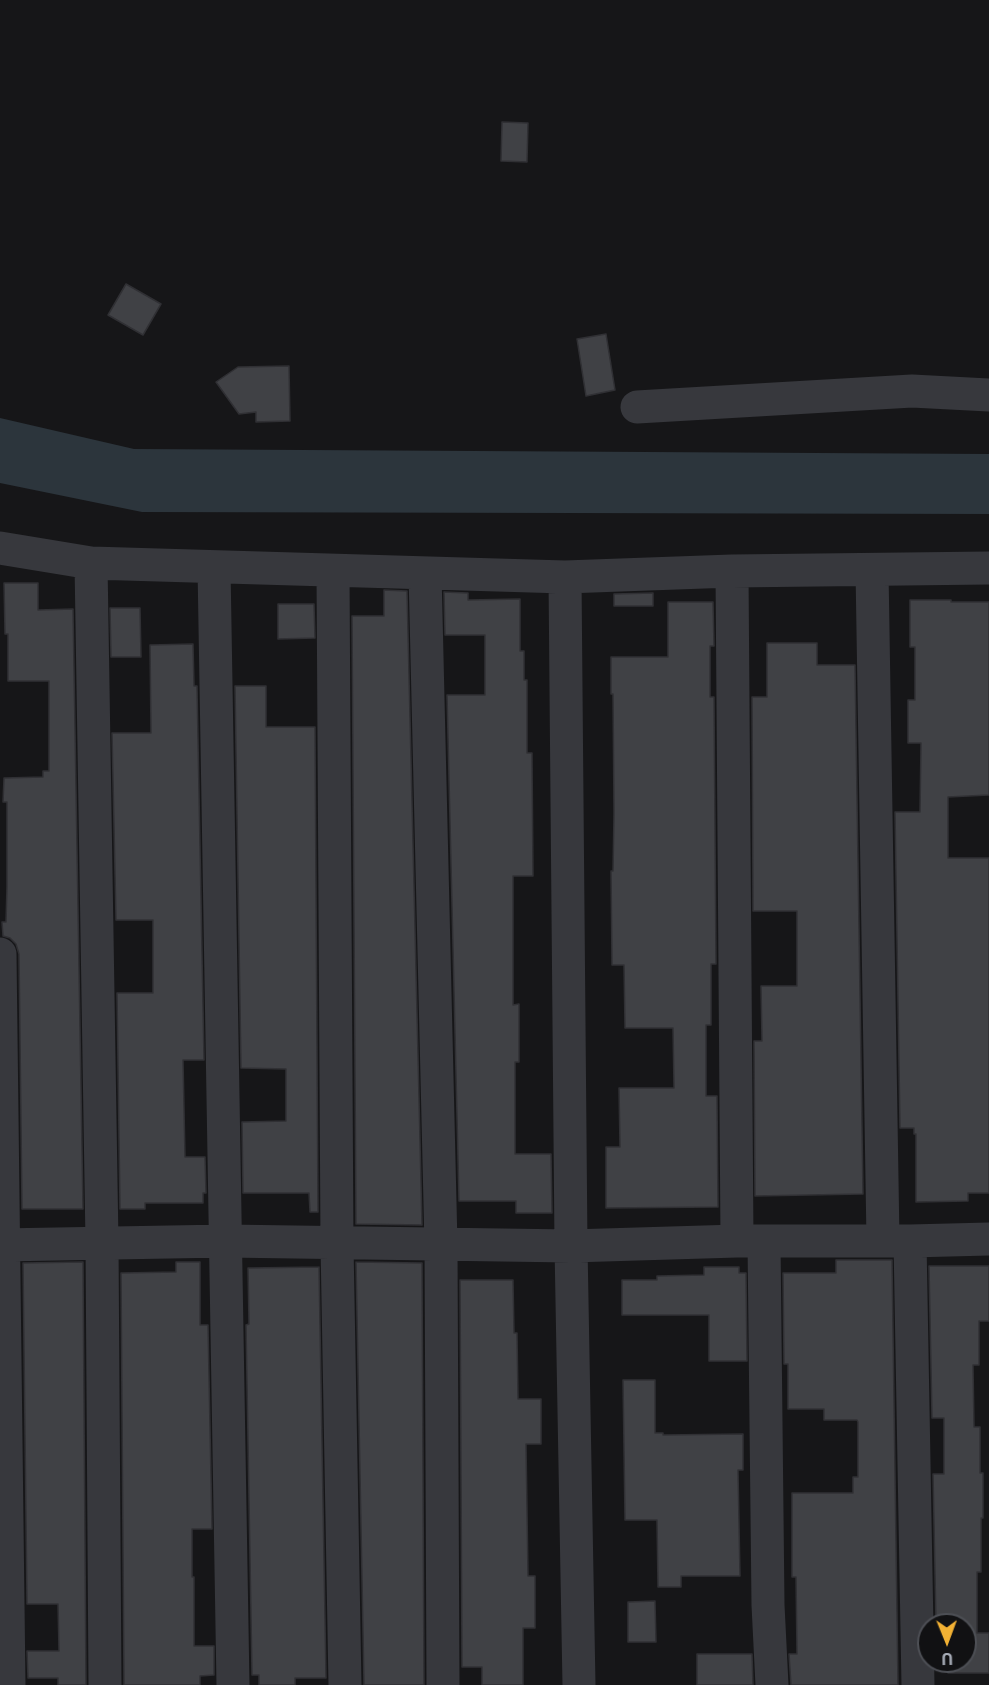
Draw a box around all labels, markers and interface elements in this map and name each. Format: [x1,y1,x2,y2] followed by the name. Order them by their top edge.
[917,1613,977,1673] north arrow
[941,1648,954,1670] text: U

